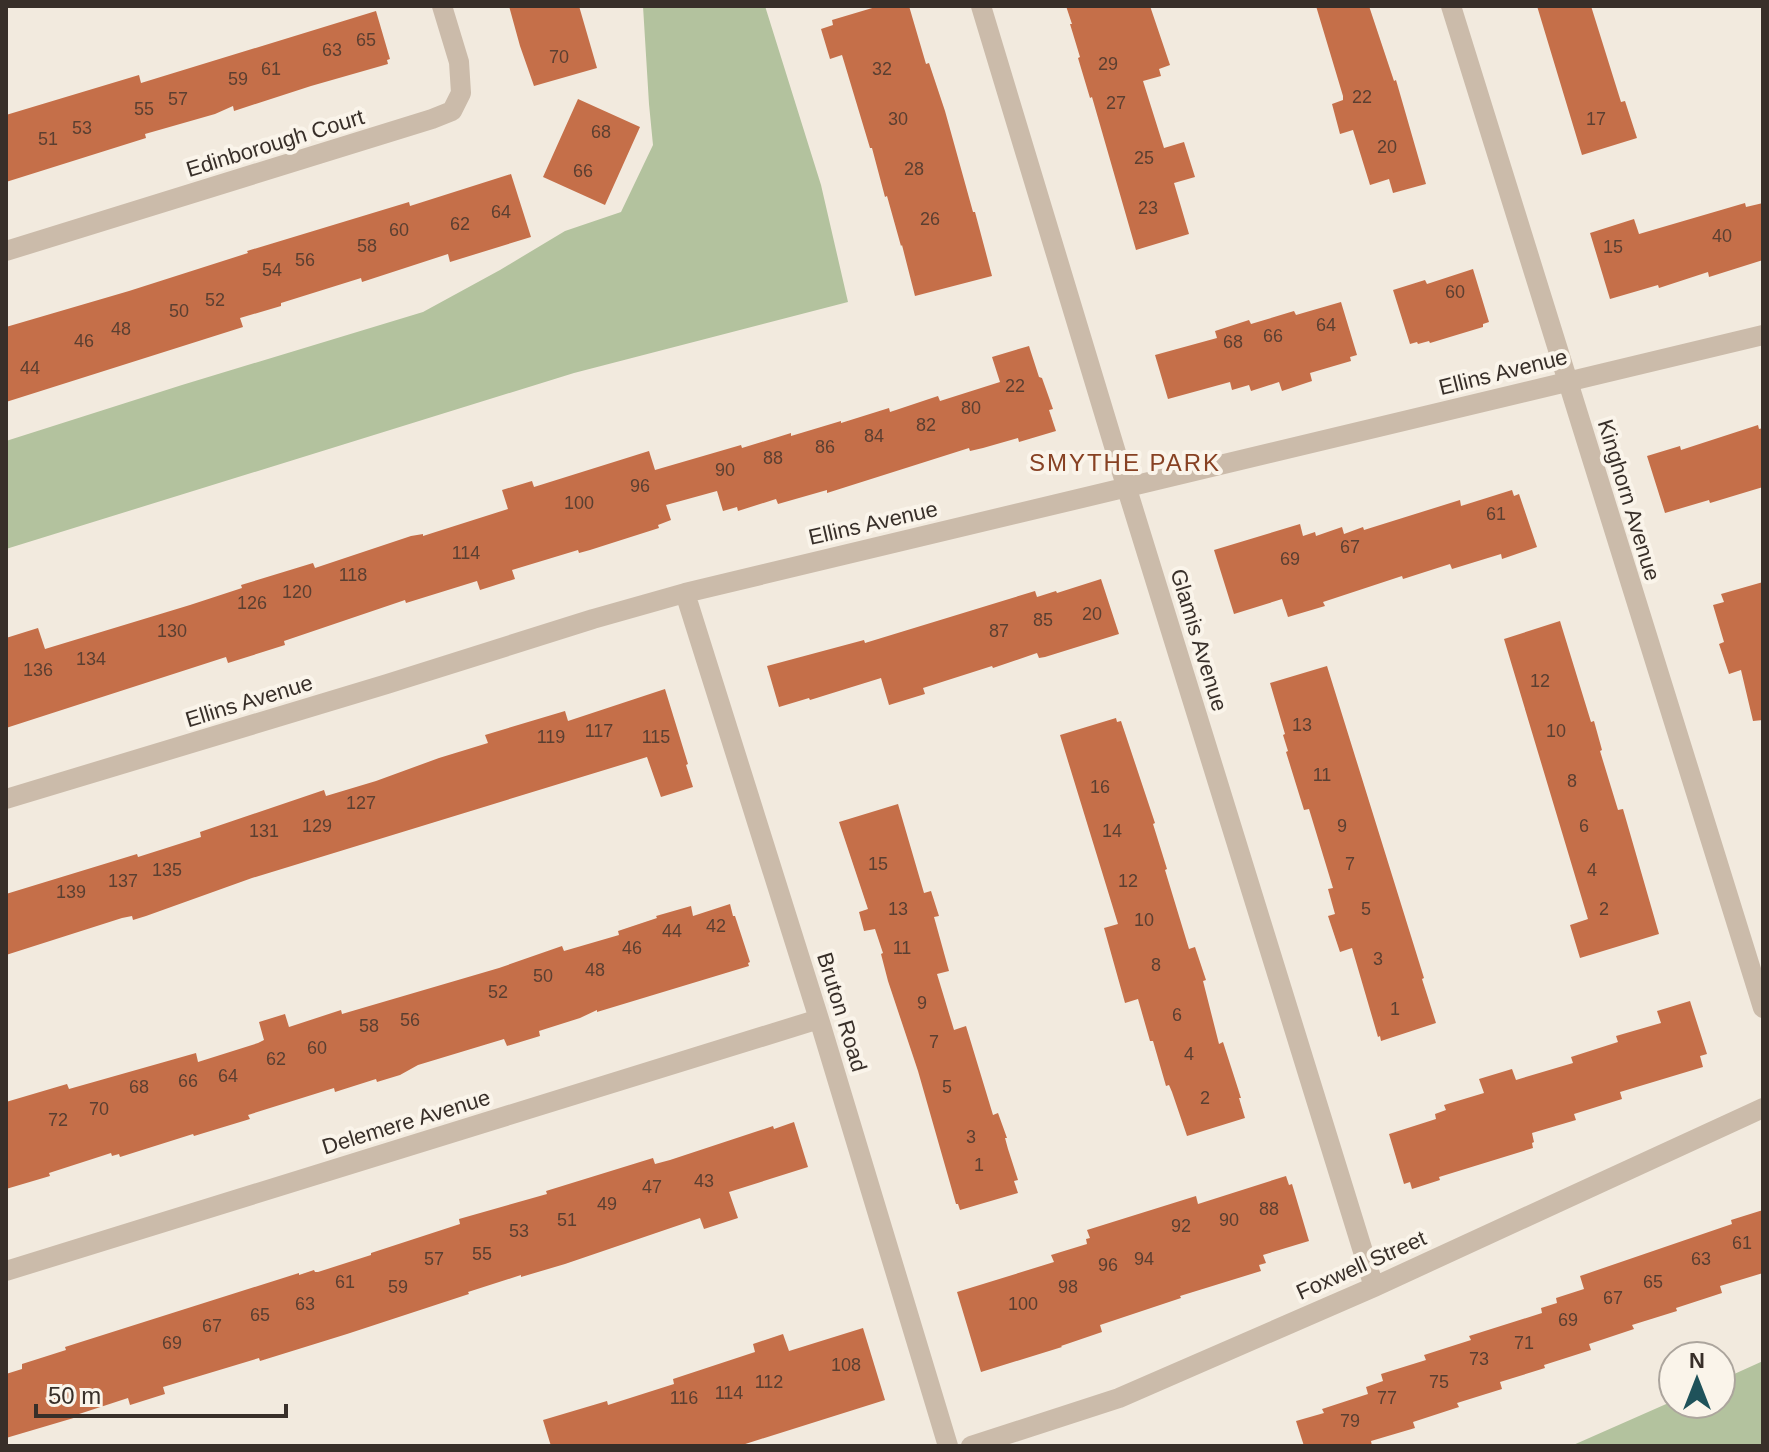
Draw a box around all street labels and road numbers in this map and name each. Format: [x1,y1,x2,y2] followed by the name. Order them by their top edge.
[183,104,367,182] street label: Edinborough Court
[1436,344,1570,400] street label: Ellins Avenue
[1593,416,1665,584] street label: Kinghorn Avenue
[806,496,940,550] street label: Ellins Avenue
[1165,566,1233,714] street label: Glamis Avenue
[182,670,316,732] street label: Ellins Avenue
[812,949,872,1075] street label: Bruton Road
[319,1085,493,1159] street label: Delemere Avenue
[1292,1225,1430,1305] street label: Foxwell Street

